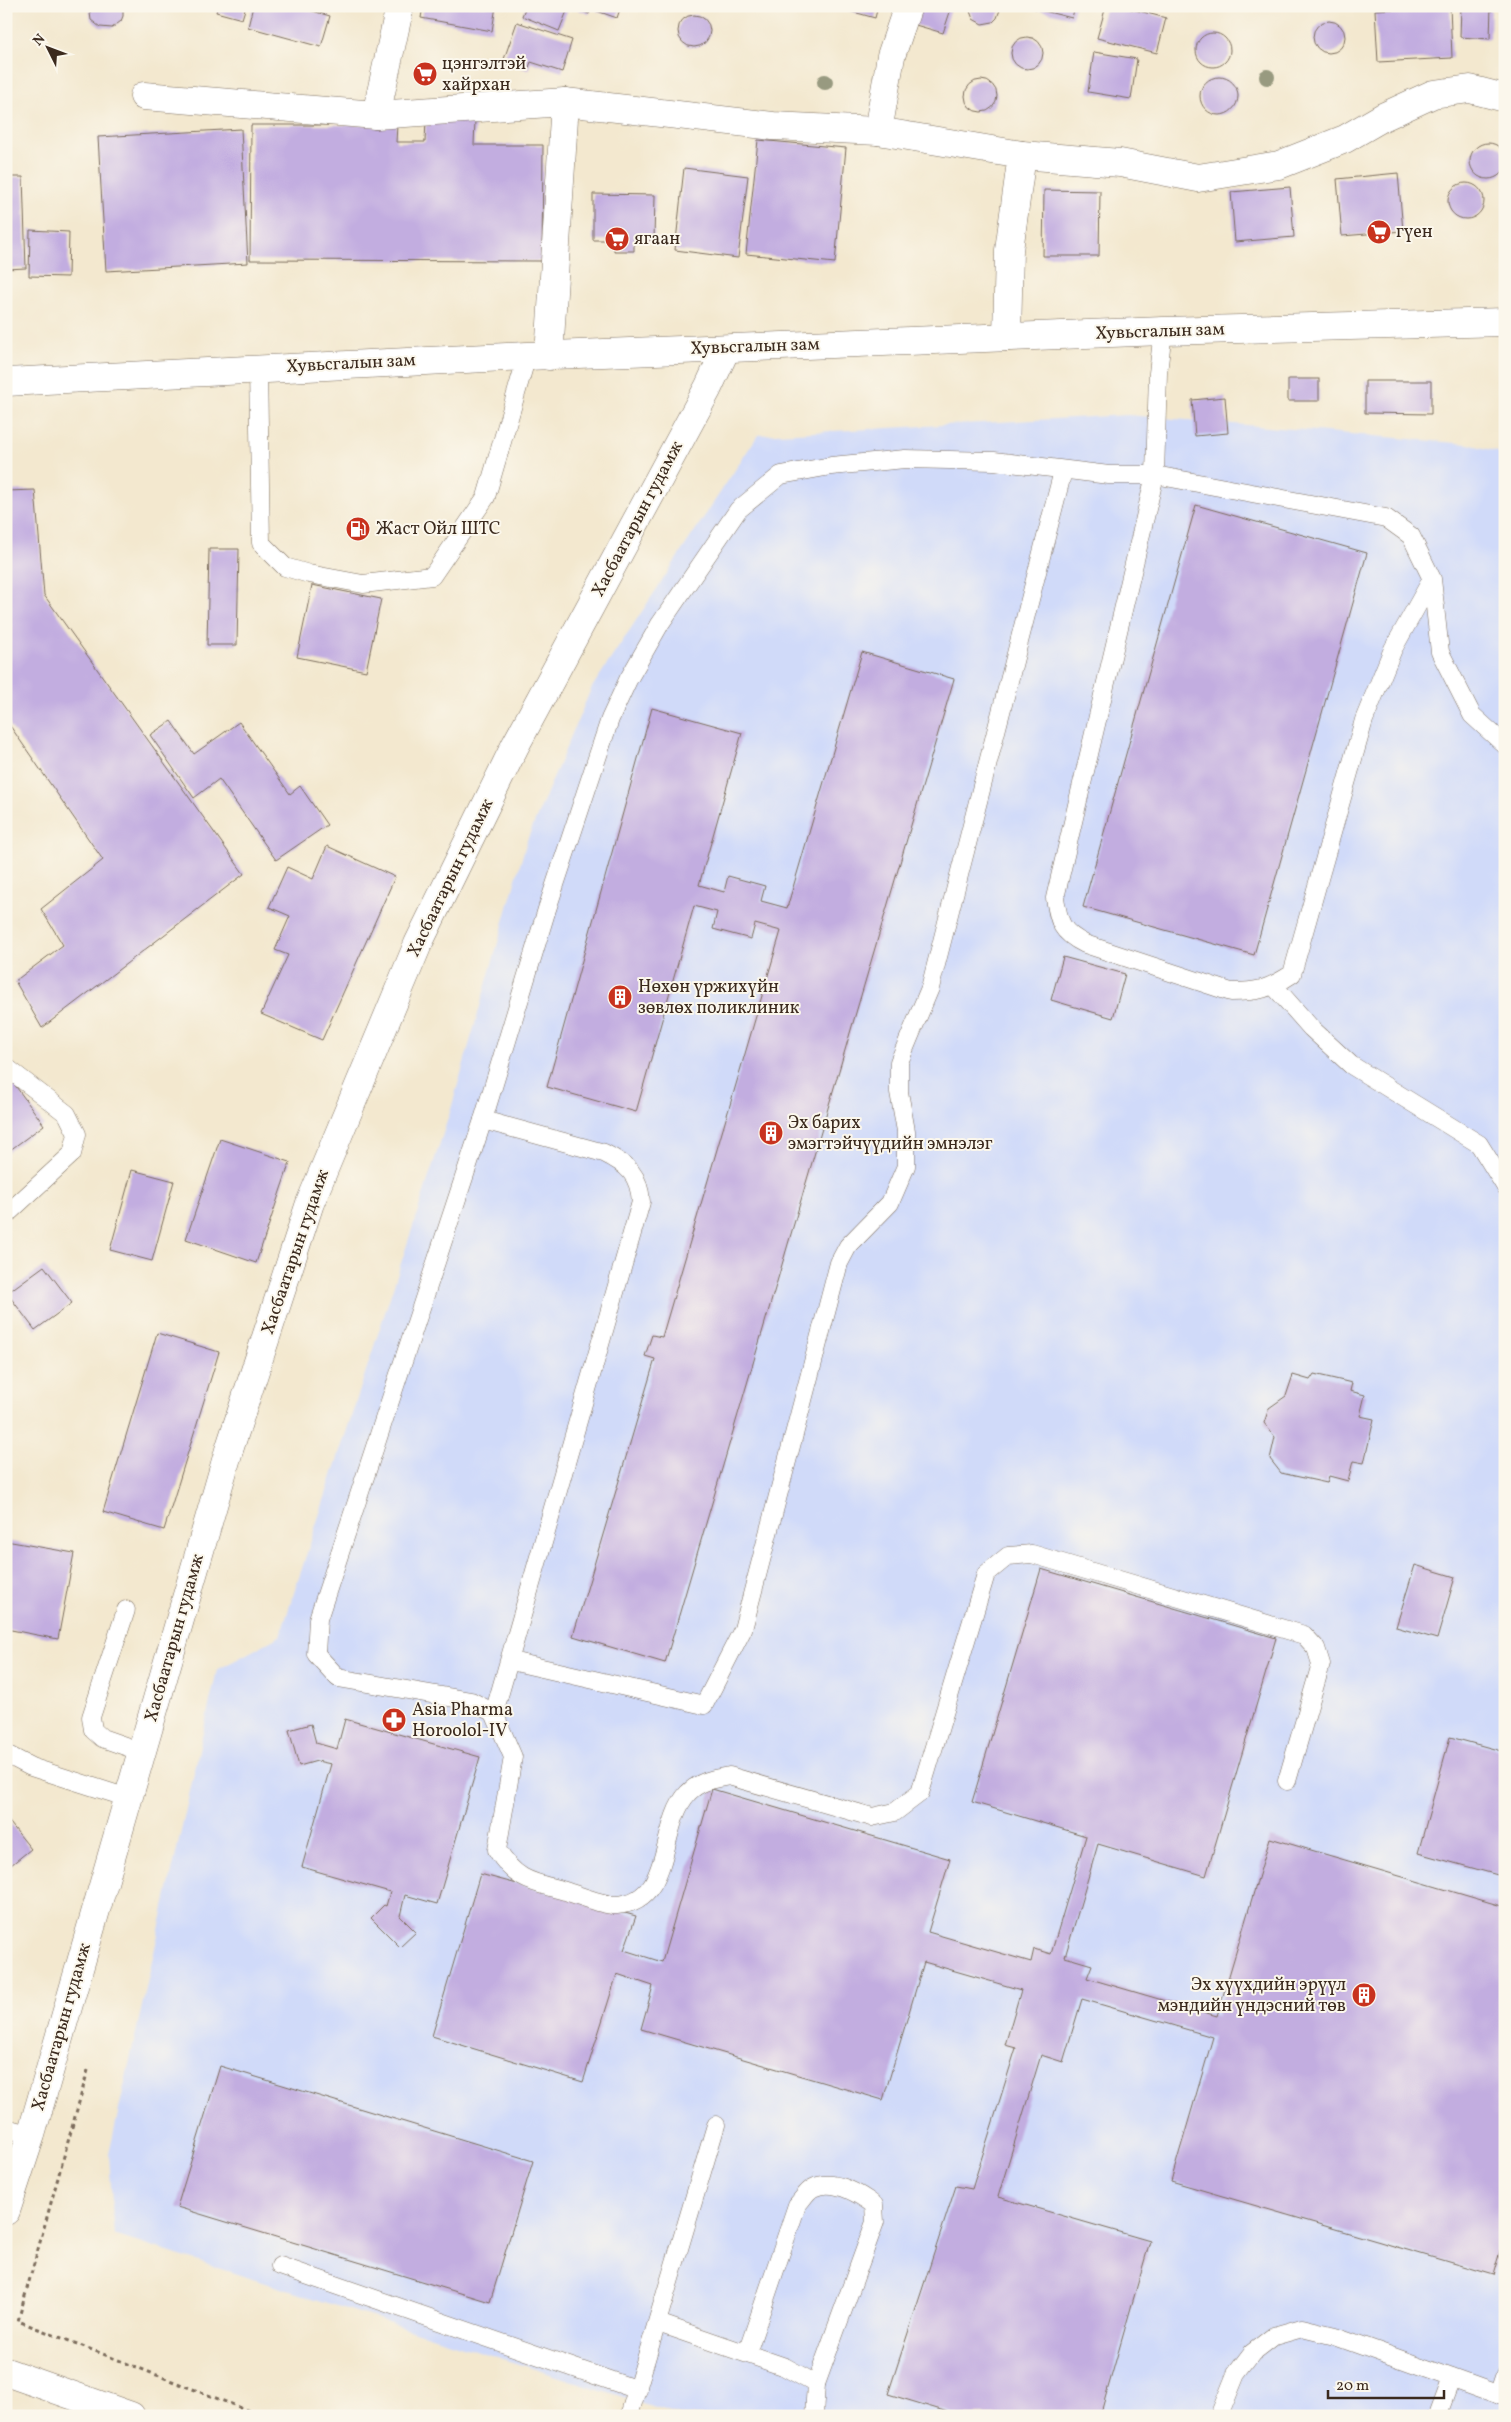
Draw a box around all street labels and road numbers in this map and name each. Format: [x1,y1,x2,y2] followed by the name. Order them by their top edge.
[1095,317,1225,347] street label: Хувьсгалын зам
[690,332,820,362] street label: Хувьсгалын зам
[286,348,416,380] street label: Хувьсгалын зам
[586,437,690,601] street label: Хасбаатарын гудамж
[402,795,500,961] street label: Хасбаатарын гудамж
[256,1166,336,1338] street label: Хасбаатарын гудамж
[139,1551,211,1725] street label: Хасбаатарын гудамж
[26,1940,98,2114] street label: Хасбаатарын гудамж

